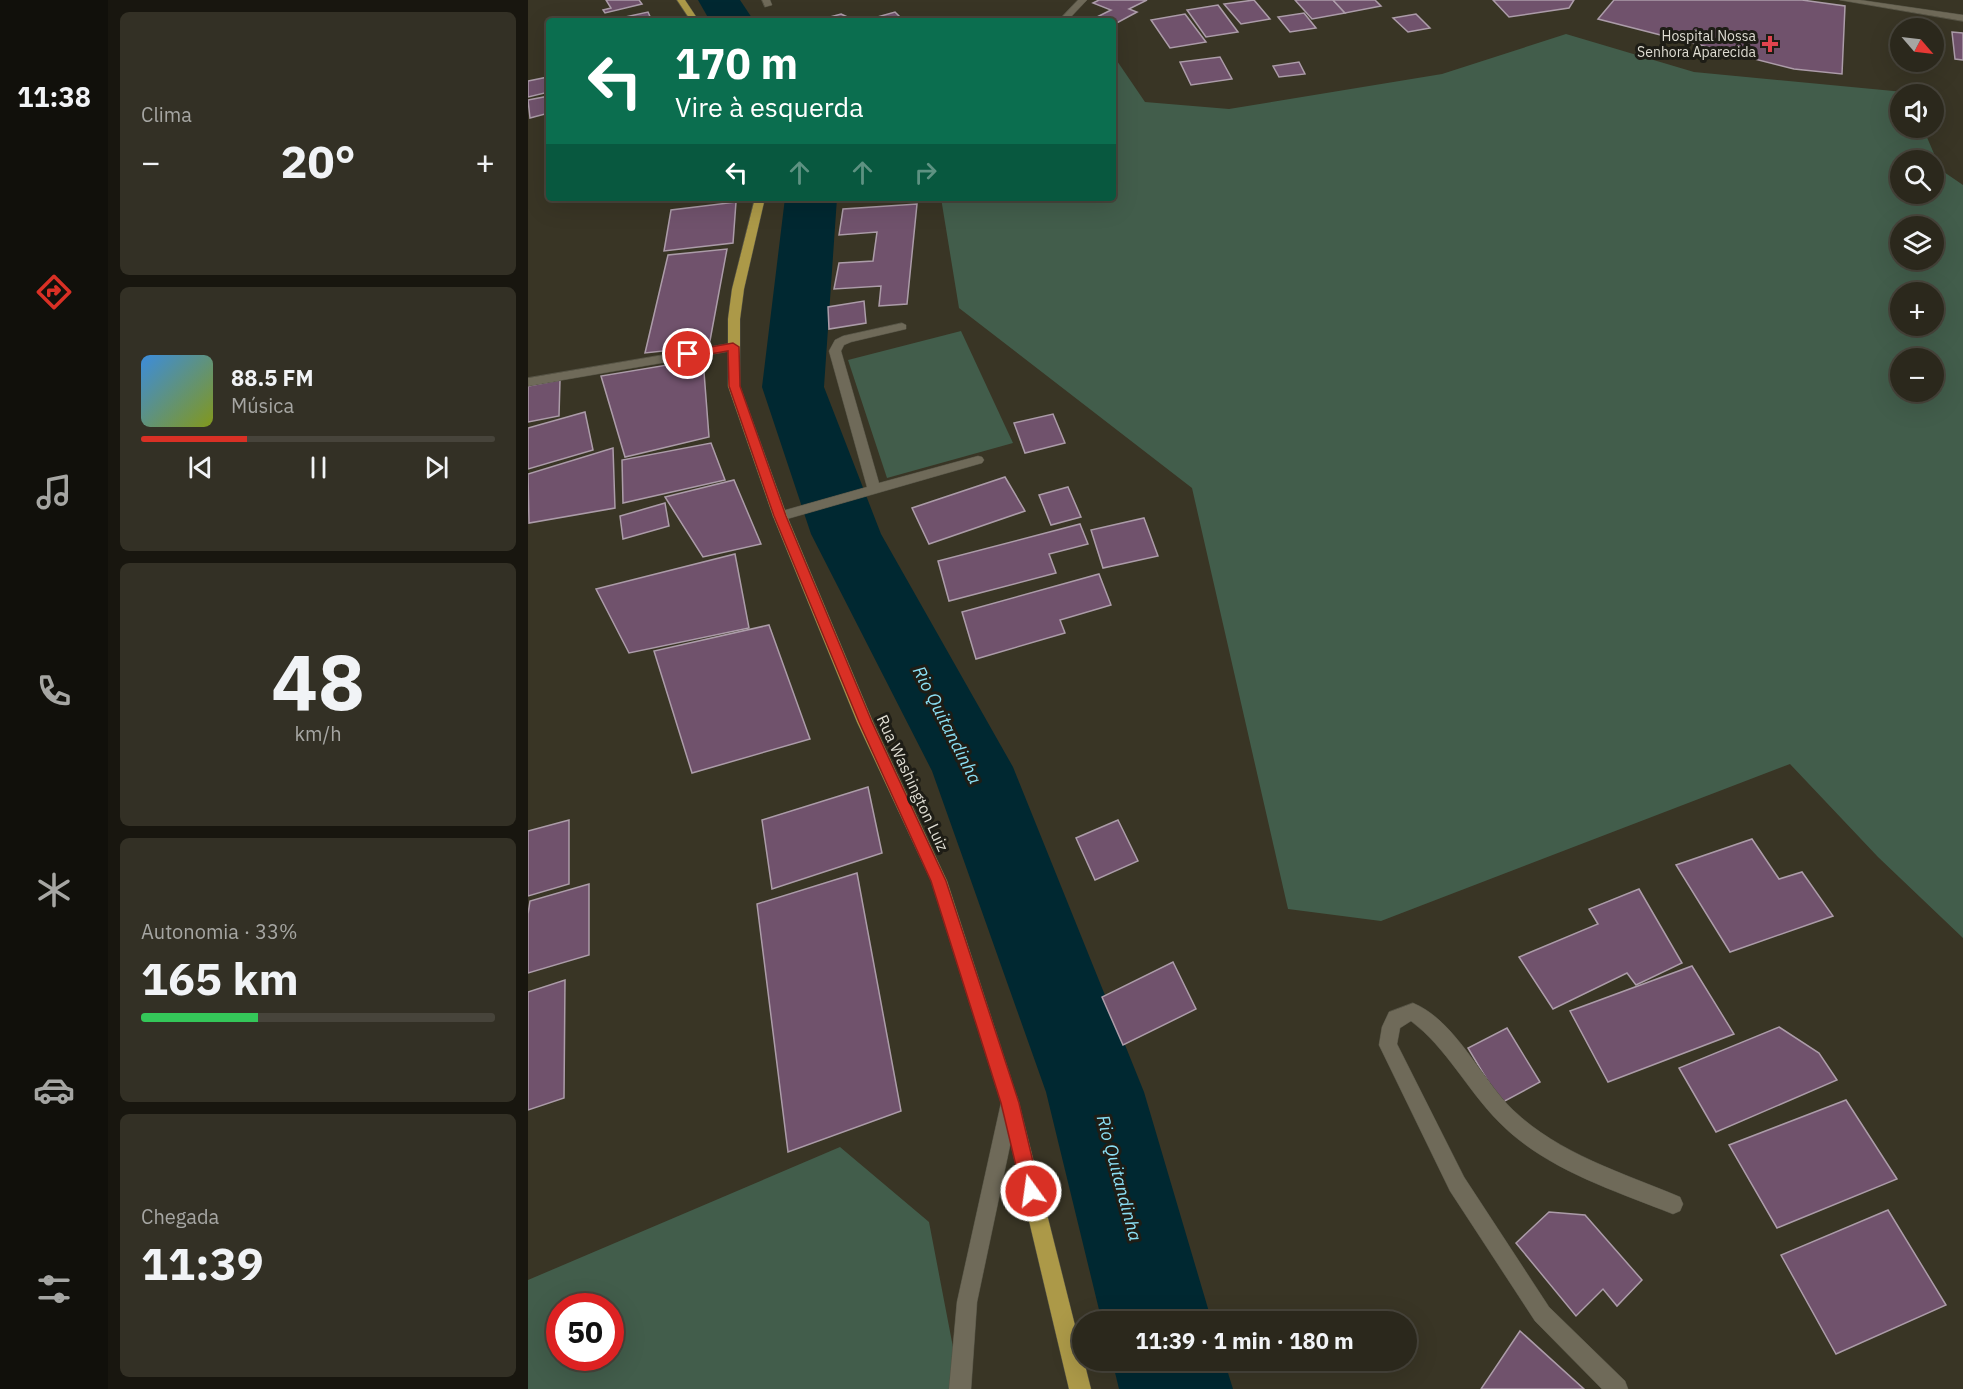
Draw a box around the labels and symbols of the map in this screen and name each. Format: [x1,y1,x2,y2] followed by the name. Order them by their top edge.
[1890,18,1944,72] north arrow
[1637,27,1757,61] place label: Hospital Nossa Senhora Aparecida
[1761,35,1779,53] marker: Hospital Nossa Senhora Aparecida
[662,328,713,379] pin
[908,662,987,788] water label: Rio Quitandinha
[873,712,953,854] street label: Rua Washington Luiz
[1092,1112,1147,1243] water label: Rio Quitandinha
[999,1159,1063,1223] position arrow
[546,1293,624,1371] speed limit sign: 50

